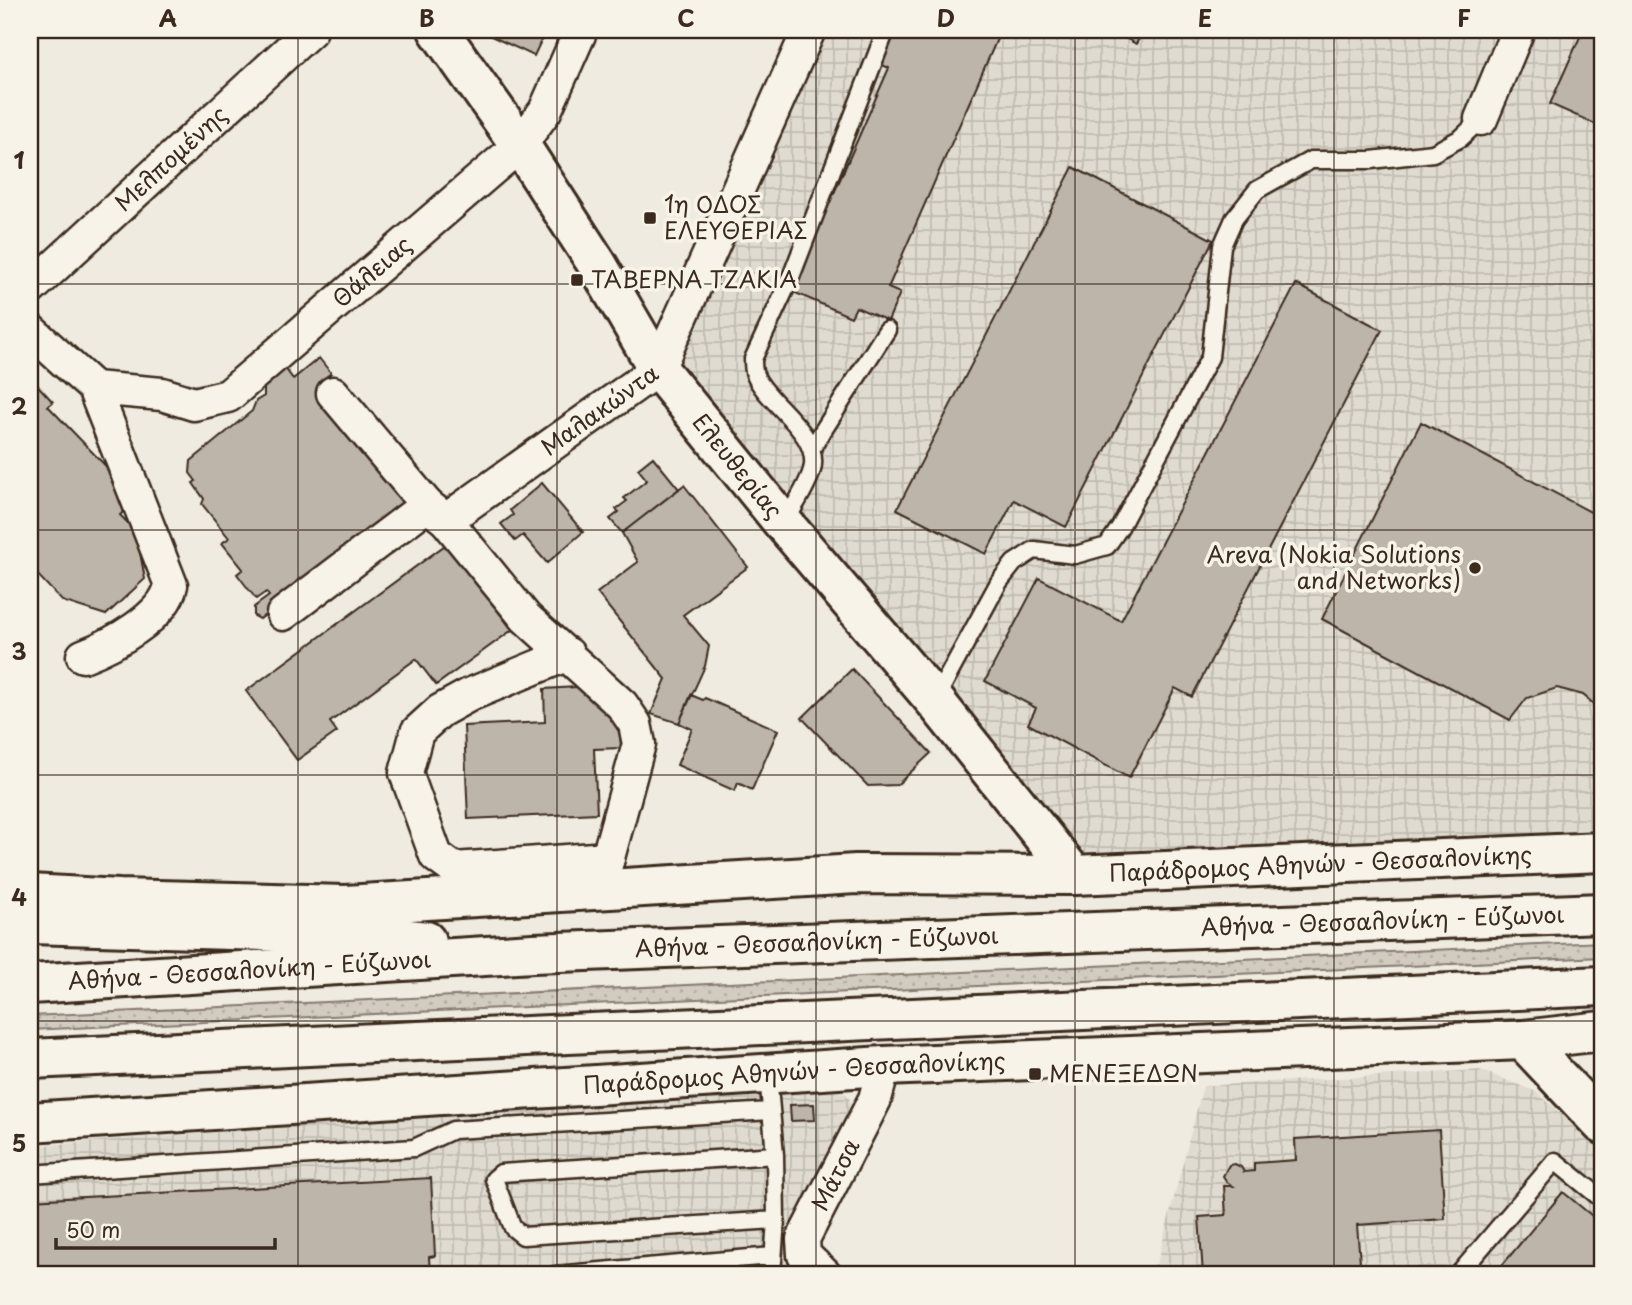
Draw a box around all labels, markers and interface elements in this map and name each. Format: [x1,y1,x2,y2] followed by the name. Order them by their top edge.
[159,0,177,35] text: A
[419,0,435,35] text: B
[677,0,695,35] text: C
[937,0,955,35] text: D
[1198,0,1212,35] text: E
[1457,0,1471,35] text: F
[106,97,234,219] street label: Μελπομένης
[14,142,25,177] text: 1
[664,186,808,247] place label: 1η ΟΔΟΣ ΕΛΕΥΘΕΡΙΑΣ
[642,210,658,226] marker: 1η ΟΔΟΣ ΕΛΕΥΘΕΡΙΑΣ
[324,227,419,315] street label: Θάλειας
[591,261,797,296] place label: ΤΑΒΕΡΝΑ ΤΖΑΚΙΑ
[569,272,585,288] marker: ΤΑΒΕΡΝΑ ΤΖΑΚΙΑ
[533,355,665,463] street label: Μαλακώντα
[11,388,27,423] text: 2
[685,405,792,526] street label: Ελευθερίας
[1207,536,1461,597] place label: Areva (Nokia Solutions and Networks)
[1467,560,1483,576] marker: Areva (Nokia Solutions and Networks)
[11,633,27,668] text: 3
[1108,836,1533,889] street label: Παράδρομος Αθηνών - Θεσσαλονίκης
[11,879,27,914] text: 4
[1200,895,1565,944] street label: Αθήνα - Θεσσαλονίκη - Εύζωνοι
[634,917,999,965] street label: Αθήνα - Θεσσαλονίκη - Εύζωνοι
[67,940,432,998] street label: Αθήνα - Θεσσαλονίκη - Εύζωνοι
[582,1042,1006,1102] street label: Παράδρομος Αθηνών - Θεσσαλονίκης
[1049,1055,1198,1090] place label: ΜΕΝΕΞΕΔΩΝ
[1027,1066,1043,1082] marker: ΜΕΝΕΞΕΔΩΝ
[12,1125,26,1160] text: 5
[801,1132,868,1217] street label: Μάτσα
[56,1207,275,1251] scale bar
[66,1213,120,1245] text: 50 m

